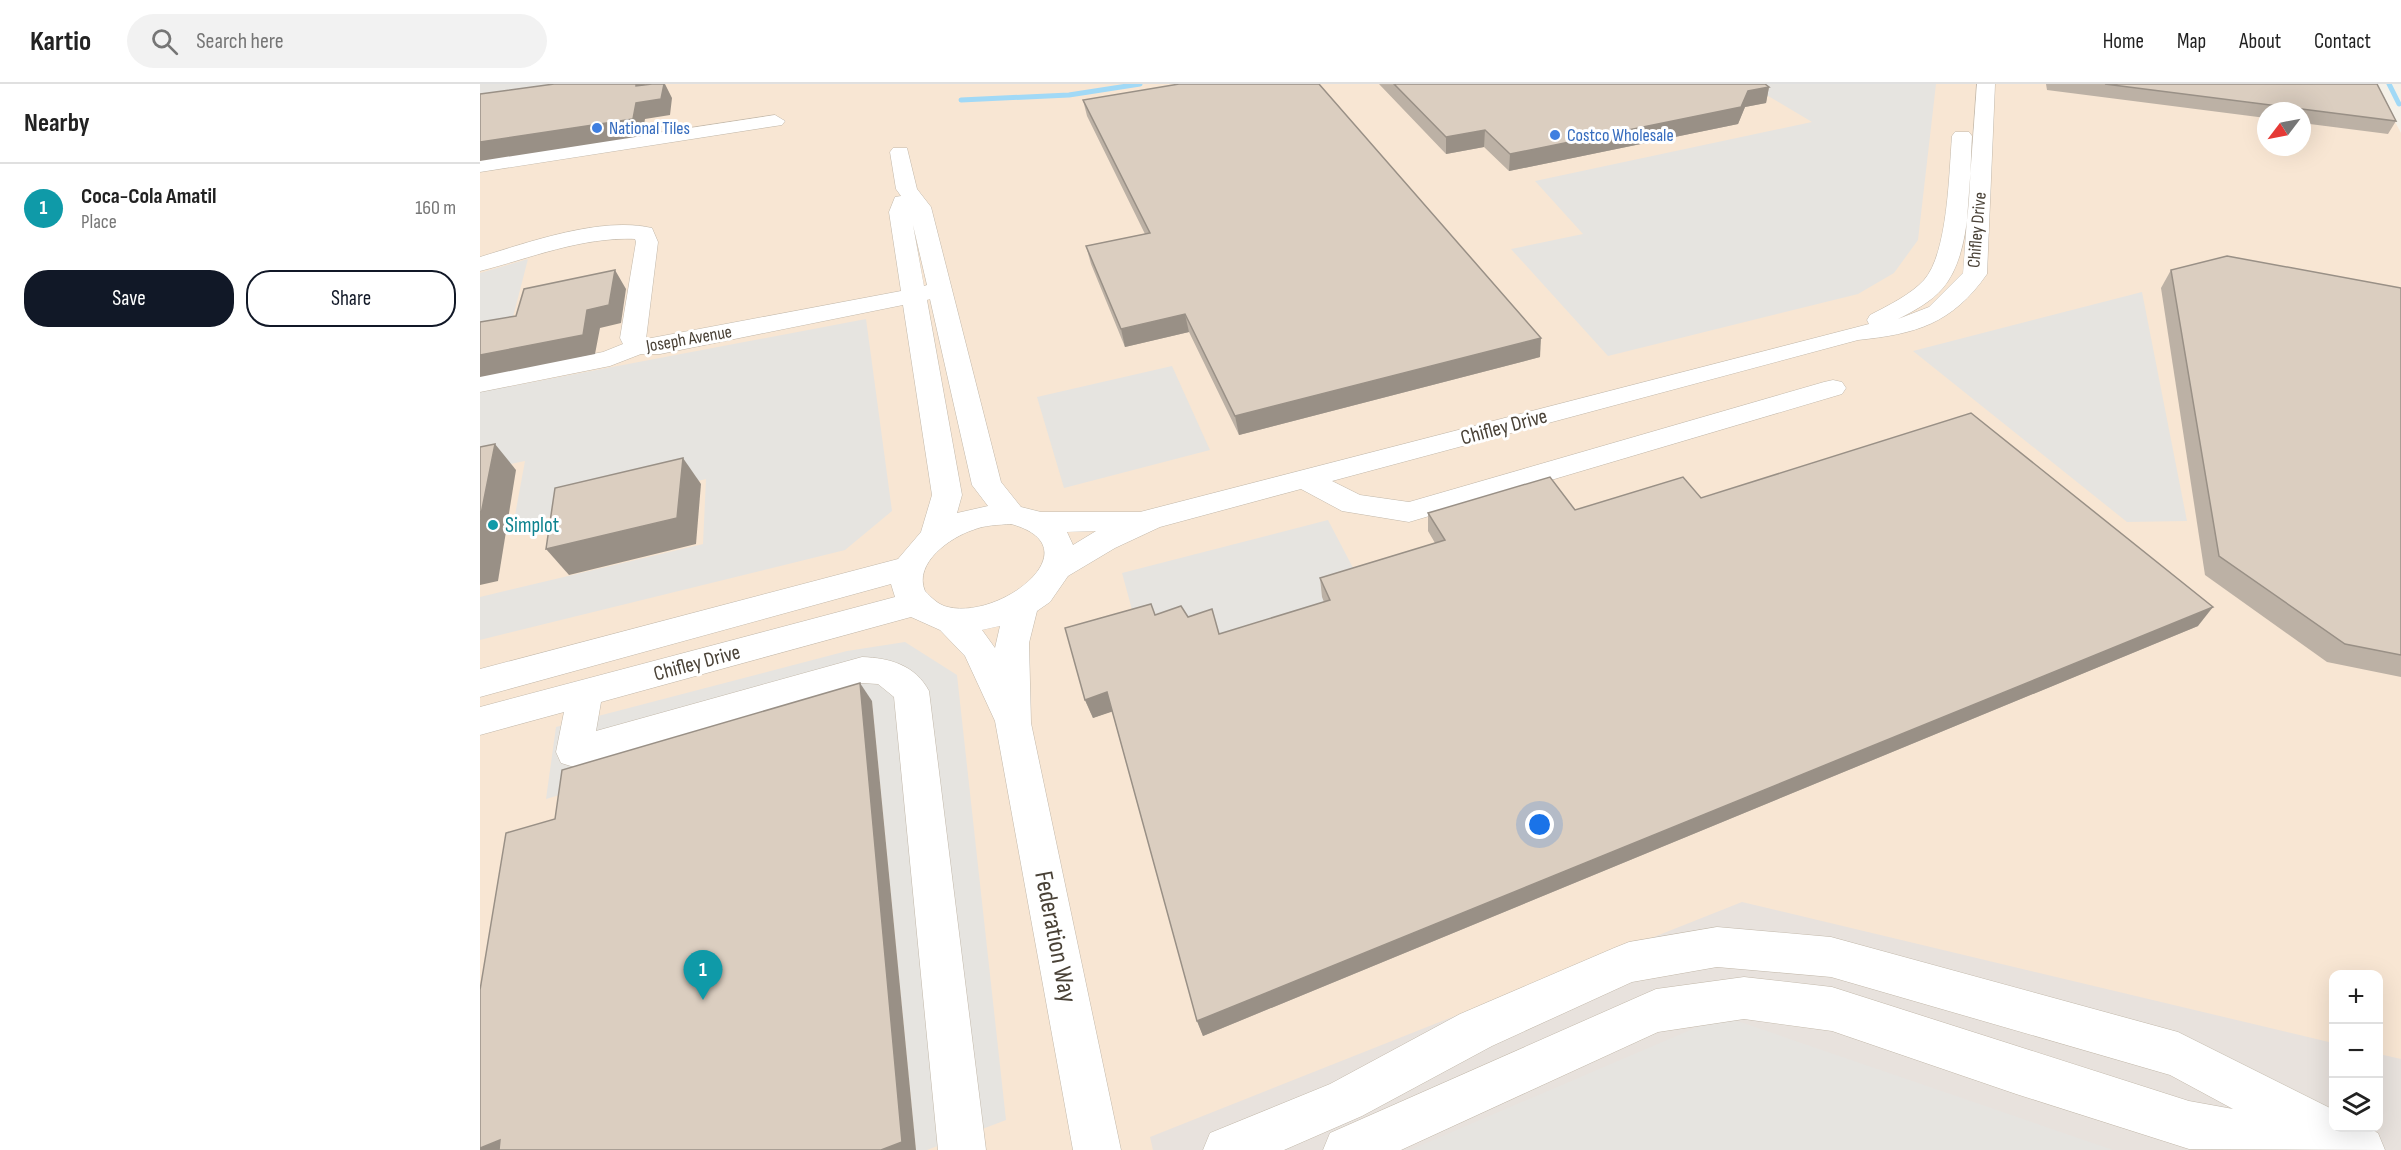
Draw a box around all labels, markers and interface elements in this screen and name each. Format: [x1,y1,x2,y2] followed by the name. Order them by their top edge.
[127,14,547,68] search box
[30,25,91,58] text: Kartio
[148,25,181,58] icon: search
[196,28,284,55] text: Search here
[2103,29,2144,54] text: Home
[2177,29,2206,54] text: Map
[2239,29,2281,54] text: About
[2314,29,2371,54] text: Contact
[2257,102,2311,156] north arrow
[24,108,90,139] text: Nearby
[609,118,690,139] place label: National Tiles
[590,121,604,135] marker: National Tiles
[1567,125,1674,146] place label: Costco Wholesale
[1548,128,1562,142] marker: Costco Wholesale
[81,183,216,210] text: Coca-Cola Amatil
[1963,191,1991,269] street label: Chifley Drive
[40,196,47,220] text: 1
[415,196,456,220] text: 160 m
[81,210,117,234] text: Place
[24,270,234,327] button: Save
[246,270,456,327] button: Share
[643,321,734,357] street label: Joseph Avenue
[1458,403,1550,451] street label: Chifley Drive
[505,513,559,538] place label: Simplot
[486,518,500,532] marker: Simplot
[651,639,743,687] street label: Chifley Drive
[1525,810,1554,839] your location
[1027,869,1083,1005] street label: Federation Way
[684,950,722,1000] pin: 1
[2329,970,2383,1132] map controls
[2329,970,2383,1024] button: +
[2329,1024,2383,1078] button: −
[2329,1078,2383,1132] button: layers

